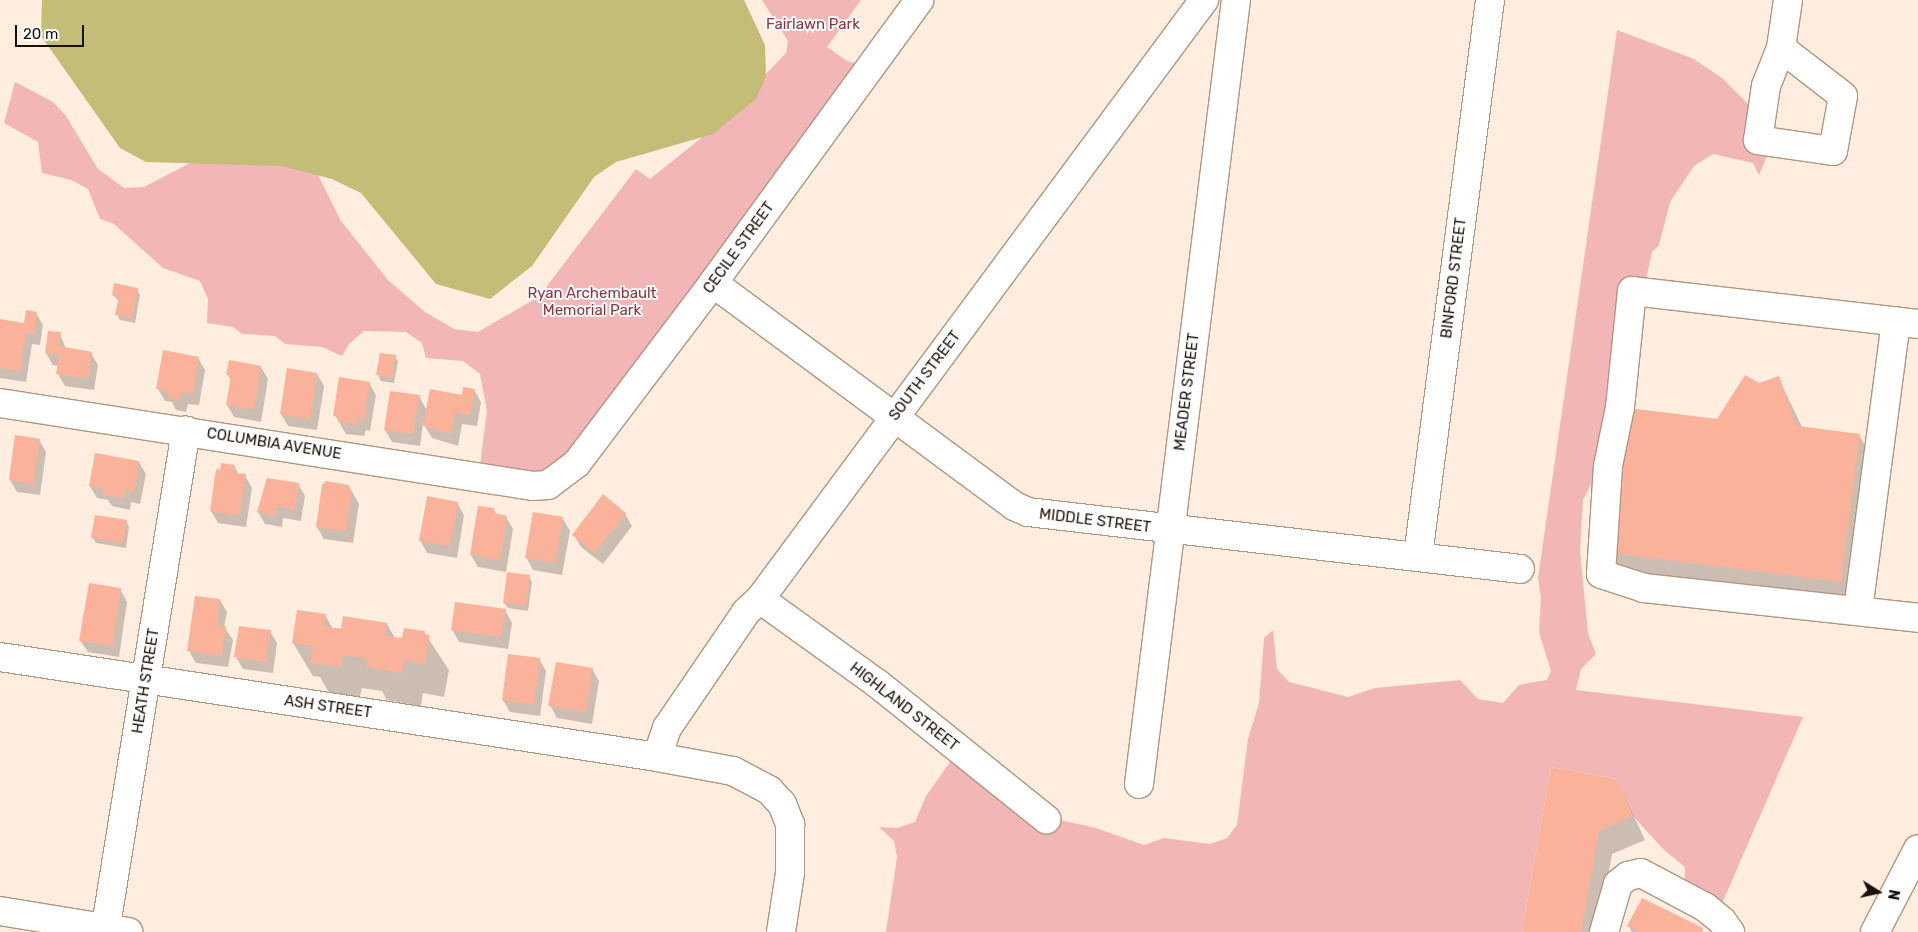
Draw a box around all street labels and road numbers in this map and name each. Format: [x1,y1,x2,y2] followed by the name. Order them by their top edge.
[700,199,778,297] street label: CECILE STREET
[1438,216,1470,340] street label: BINFORD STREET
[885,328,965,424] street label: SOUTH STREET
[1171,332,1203,452] street label: MEADER STREET
[205,424,343,464] street label: COLUMBIA AVENUE
[1038,505,1152,537] street label: MIDDLE STREET
[129,627,163,735] street label: HEATH STREET
[846,659,962,755] street label: HIGHLAND STREET
[283,692,373,722] street label: ASH STREET

